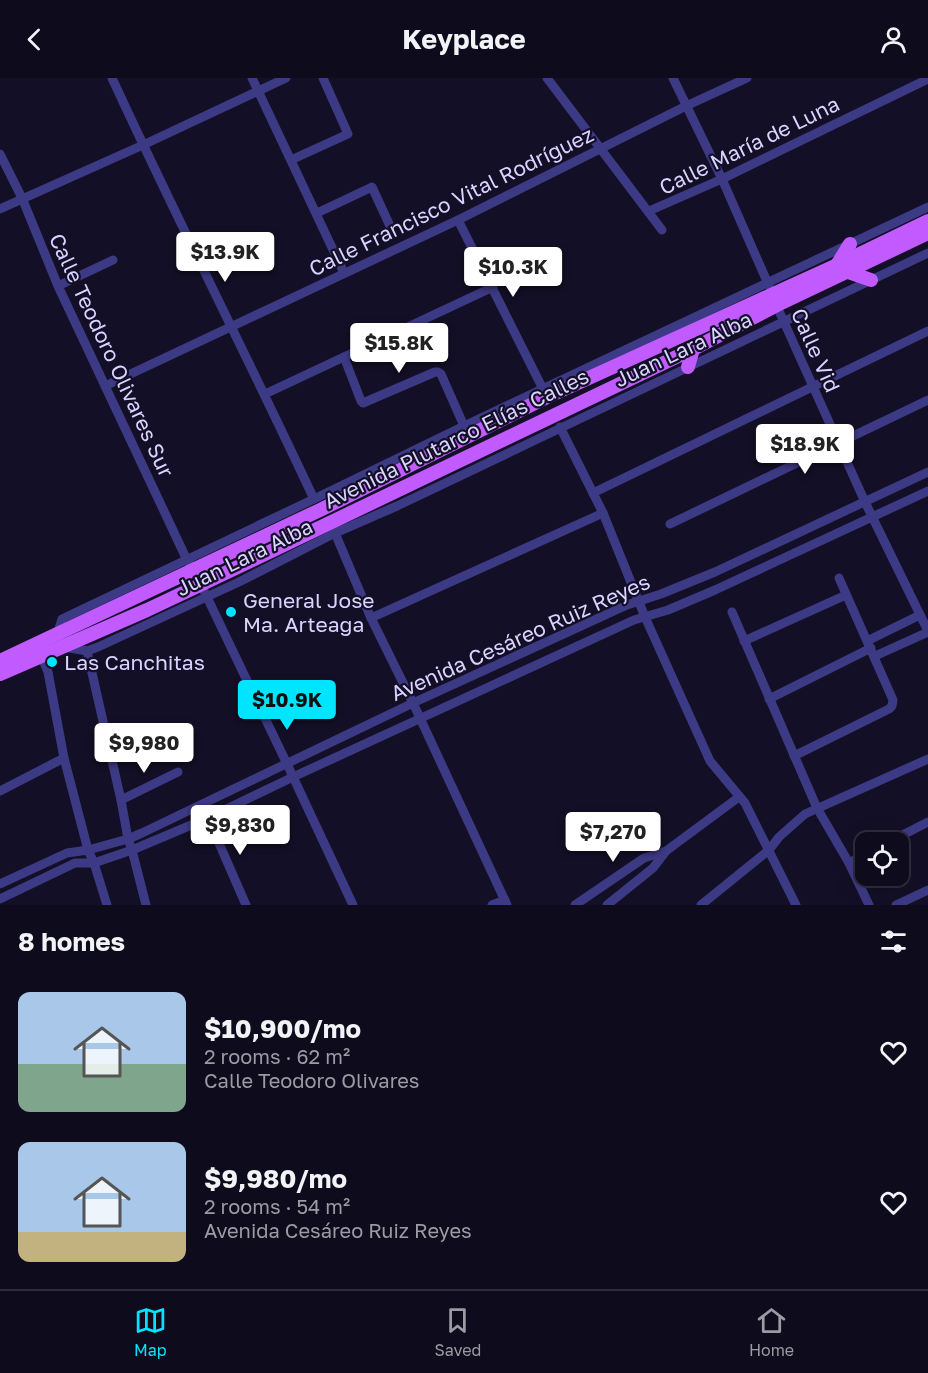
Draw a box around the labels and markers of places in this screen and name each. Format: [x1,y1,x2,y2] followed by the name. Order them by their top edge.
[176,232,274,283] pin: $13.9K
[464,247,562,298] pin: $10.3K
[350,323,448,374] pin: $15.8K
[756,424,854,475] pin: $18.9K
[243,587,374,637] place label: General Jose Ma. Arteaga
[224,605,238,619] marker: General Jose Ma. Arteaga
[64,649,205,675] place label: Las Canchitas
[45,655,59,669] marker: Las Canchitas
[238,680,336,731] pin: $10.9K
[95,723,193,774] pin: $9,980
[191,805,289,856] pin: $9,830
[564,812,662,863] pin: $7,270

